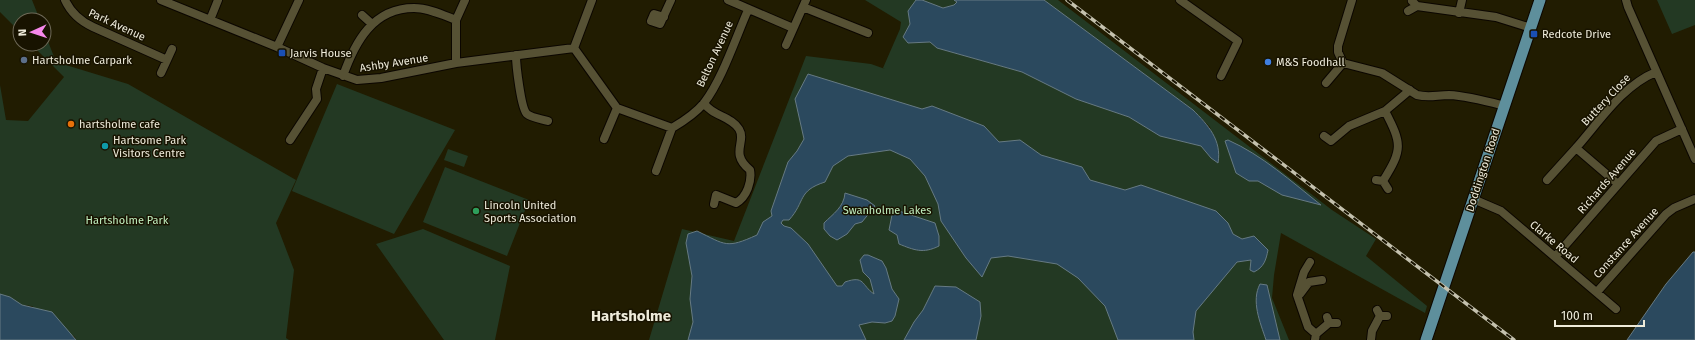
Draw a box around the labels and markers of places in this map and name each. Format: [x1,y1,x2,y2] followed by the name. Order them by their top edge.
[1542,28,1611,41] place label: Redcote Drive
[1529,29,1539,39] marker: Redcote Drive
[290,47,352,60] place label: Jarvis House
[277,48,287,58] marker: Jarvis House
[32,54,132,67] place label: Hartsholme Carpark
[19,55,29,65] marker: Hartsholme Carpark
[1276,56,1345,69] place label: M&S Foodhall
[1263,57,1273,67] marker: M&S Foodhall
[79,118,160,131] place label: hartsholme cafe
[66,119,76,129] marker: hartsholme cafe
[113,134,187,160] place label: Hartsome Park Visitors Centre
[100,141,110,151] marker: Hartsome Park Visitors Centre
[484,199,576,225] place label: Lincoln United Sports Association
[471,206,481,216] marker: Lincoln United Sports Association

